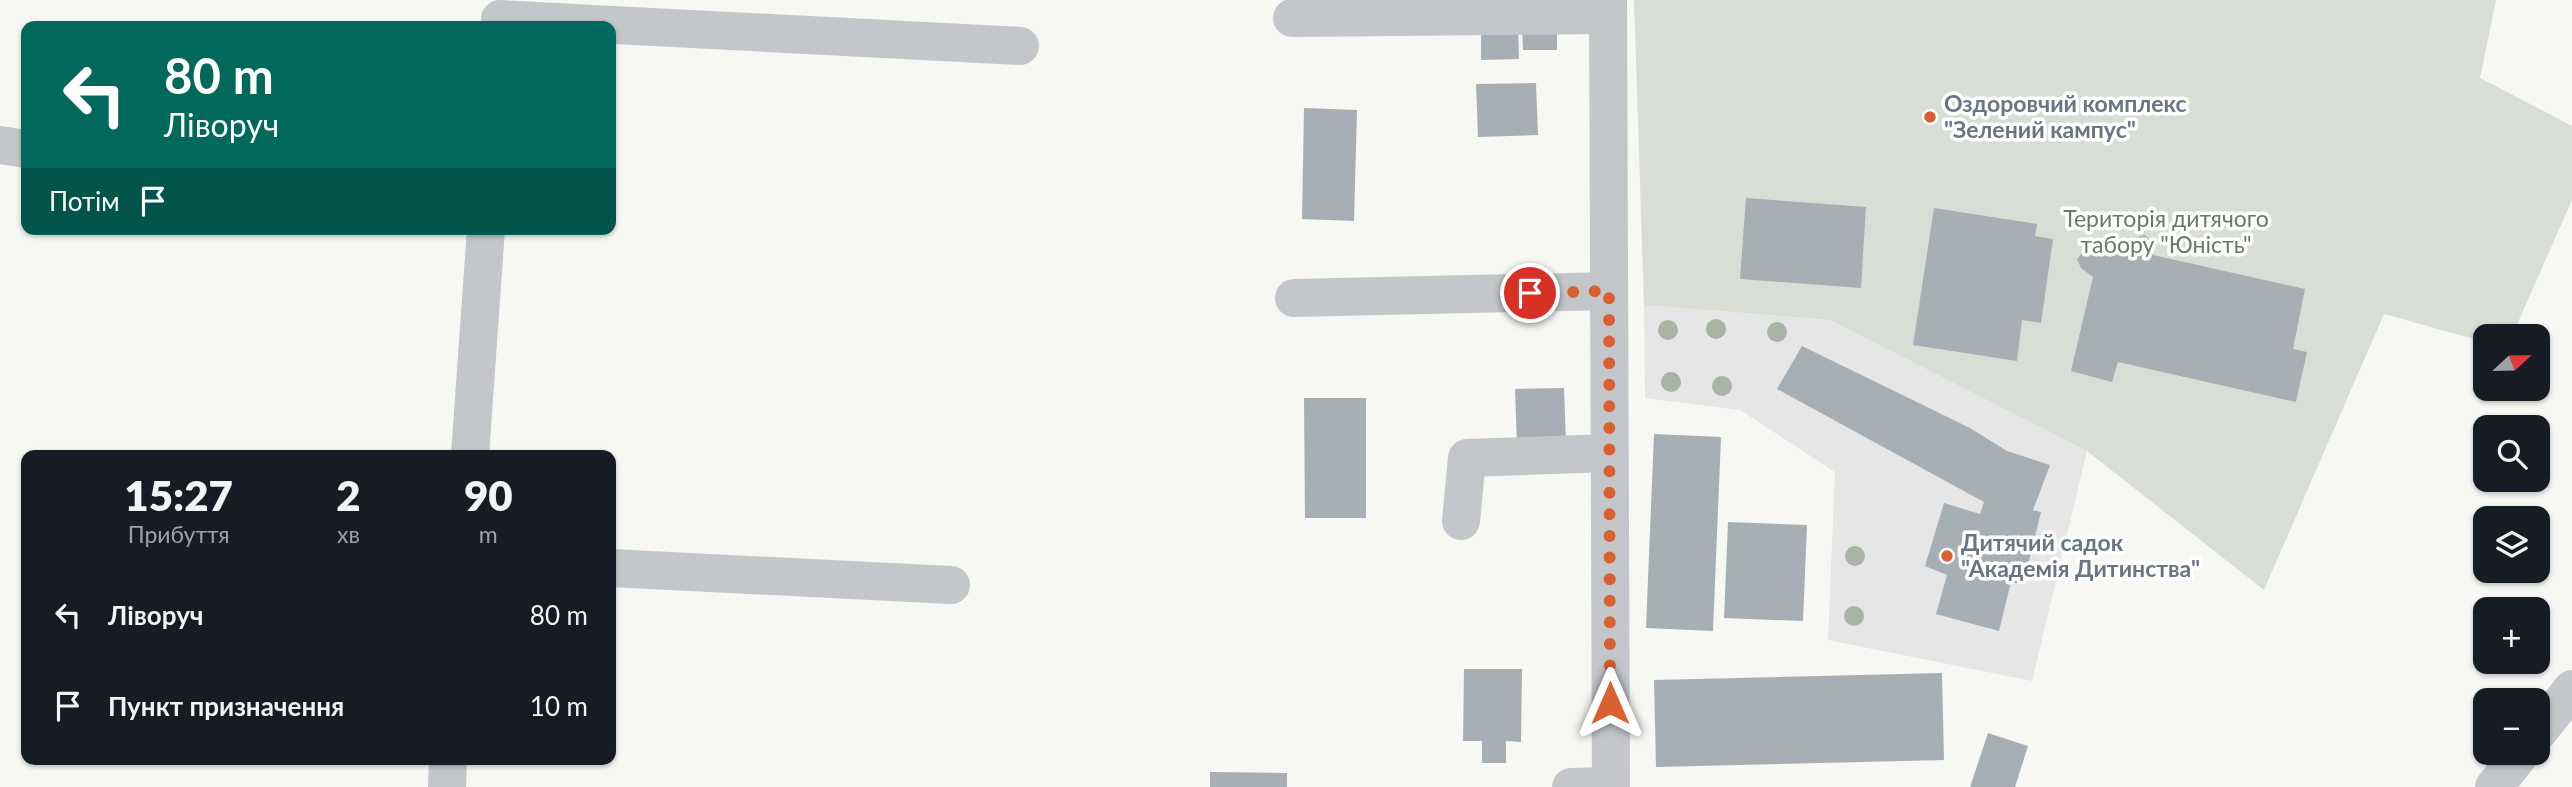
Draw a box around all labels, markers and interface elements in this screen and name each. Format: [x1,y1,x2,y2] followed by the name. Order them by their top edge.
[164,46,274,104] text: 80 m
[49,49,140,140] icon: left
[1944,89,2187,143] place label: Оздоровчий комплекс "Зелений кампус"
[164,105,279,144] text: Ліворуч
[1922,109,1938,125] marker: Оздоровчий комплекс "Зелений кампус"
[134,182,172,220] icon: arrive
[49,185,120,217] text: Потім
[2063,204,2269,258] park label: Територія дитячого табору "Юність"
[1500,263,1560,323] pin
[1511,274,1549,312] icon: arrive
[2473,324,2550,401] north arrow
[2473,324,2550,765] map controls
[2473,415,2550,492] button: search
[124,470,233,520] text: 15:27
[336,470,361,520] text: 2
[464,470,513,520] text: 90
[2473,506,2550,583] button: layers
[128,520,230,548] text: Прибуття
[337,520,360,548] text: хв
[479,520,498,548] text: m
[1961,528,2200,582] place label: Дитячий садок "Академія Дитинства"
[1939,548,1955,564] marker: Дитячий садок "Академія Дитинства"
[49,596,87,634] icon: left
[2473,597,2550,674] button: +
[108,599,204,631] text: Ліворуч
[530,599,588,631] text: 80 m
[1573,666,1647,740] position arrow
[49,687,87,725] icon: arrive
[2473,688,2550,765] button: −
[108,690,344,722] text: Пункт призначення
[530,690,588,722] text: 10 m

